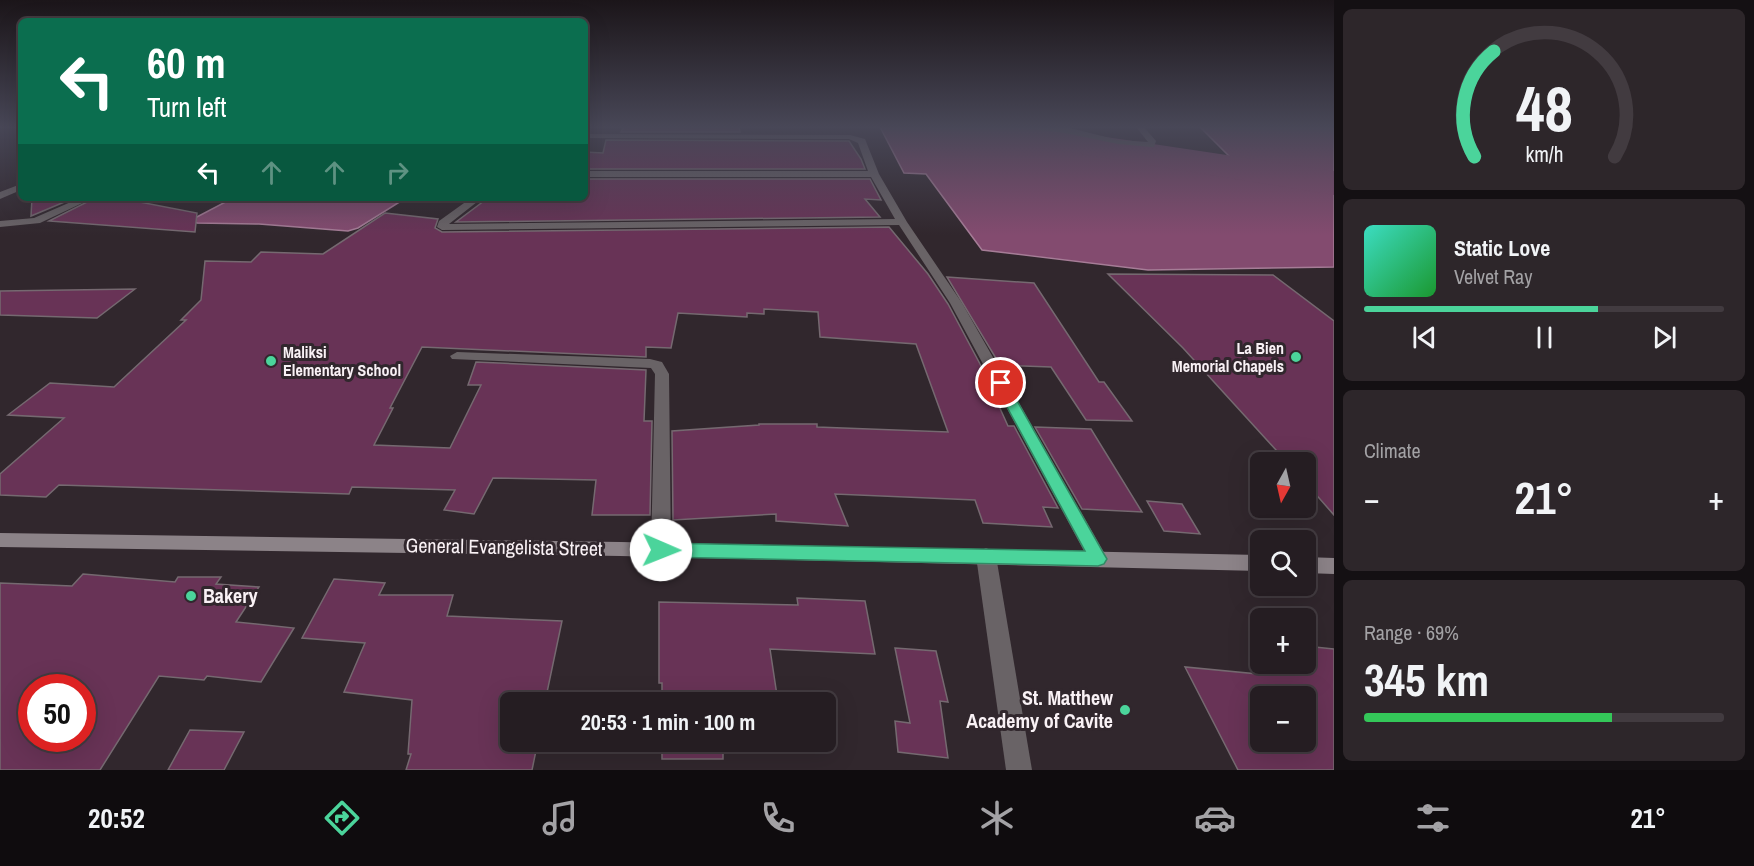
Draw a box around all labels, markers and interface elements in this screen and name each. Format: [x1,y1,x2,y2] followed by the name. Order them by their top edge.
[147,35,226,91] text: 60 m
[48,42,126,120] icon: left
[1516,66,1572,150] text: 48
[147,89,226,125] text: Turn left
[1525,140,1563,169] text: km/h
[192,156,225,189] icon: left
[255,156,288,189] icon: ahead
[318,156,351,189] icon: ahead
[381,156,414,189] icon: right
[1454,233,1550,263] text: Static Love
[1454,263,1532,290] text: Velvet Ray
[1408,321,1441,354] icon: previous
[1528,321,1561,354] icon: pause
[1648,321,1681,354] icon: next
[1172,337,1284,377] place label: La Bien Memorial Chapels
[283,341,401,381] place label: Maliksi Elementary School
[1289,350,1303,364] marker: La Bien Memorial Chapels
[264,354,278,368] marker: Maliksi Elementary School
[975,357,1026,408] pin
[984,366,1017,399] icon: arrive
[1364,437,1421,464] text: Climate
[1250,452,1316,518] north arrow
[1250,452,1316,752] map controls
[1514,467,1574,528] text: 21°
[1364,476,1380,520] text: −
[1708,476,1724,520] text: +
[629,518,693,582] position arrow
[1250,530,1316,596] button: search
[405,531,603,562] street label: General Evangelista Street
[203,582,259,609] place label: Bakery
[184,589,198,603] marker: Bakery
[1250,608,1316,674] button: +
[1364,619,1459,646] text: Range · 69%
[1364,649,1489,710] text: 345 km
[18,674,96,752] speed limit sign: 50
[966,684,1113,734] place label: St. Matthew Academy of Cavite
[1250,686,1316,752] button: −
[1118,703,1132,717] marker: St. Matthew Academy of Cavite
[581,707,755,737] text: 20:53 · 1 min · 100 m
[321,797,363,839] icon: directions
[539,797,581,839] icon: music
[757,797,799,839] icon: phone
[976,797,1018,839] icon: climate
[1194,797,1236,839] icon: car
[1412,797,1454,839] icon: filters
[88,800,145,836] text: 20:52
[1630,800,1666,836] text: 21°

